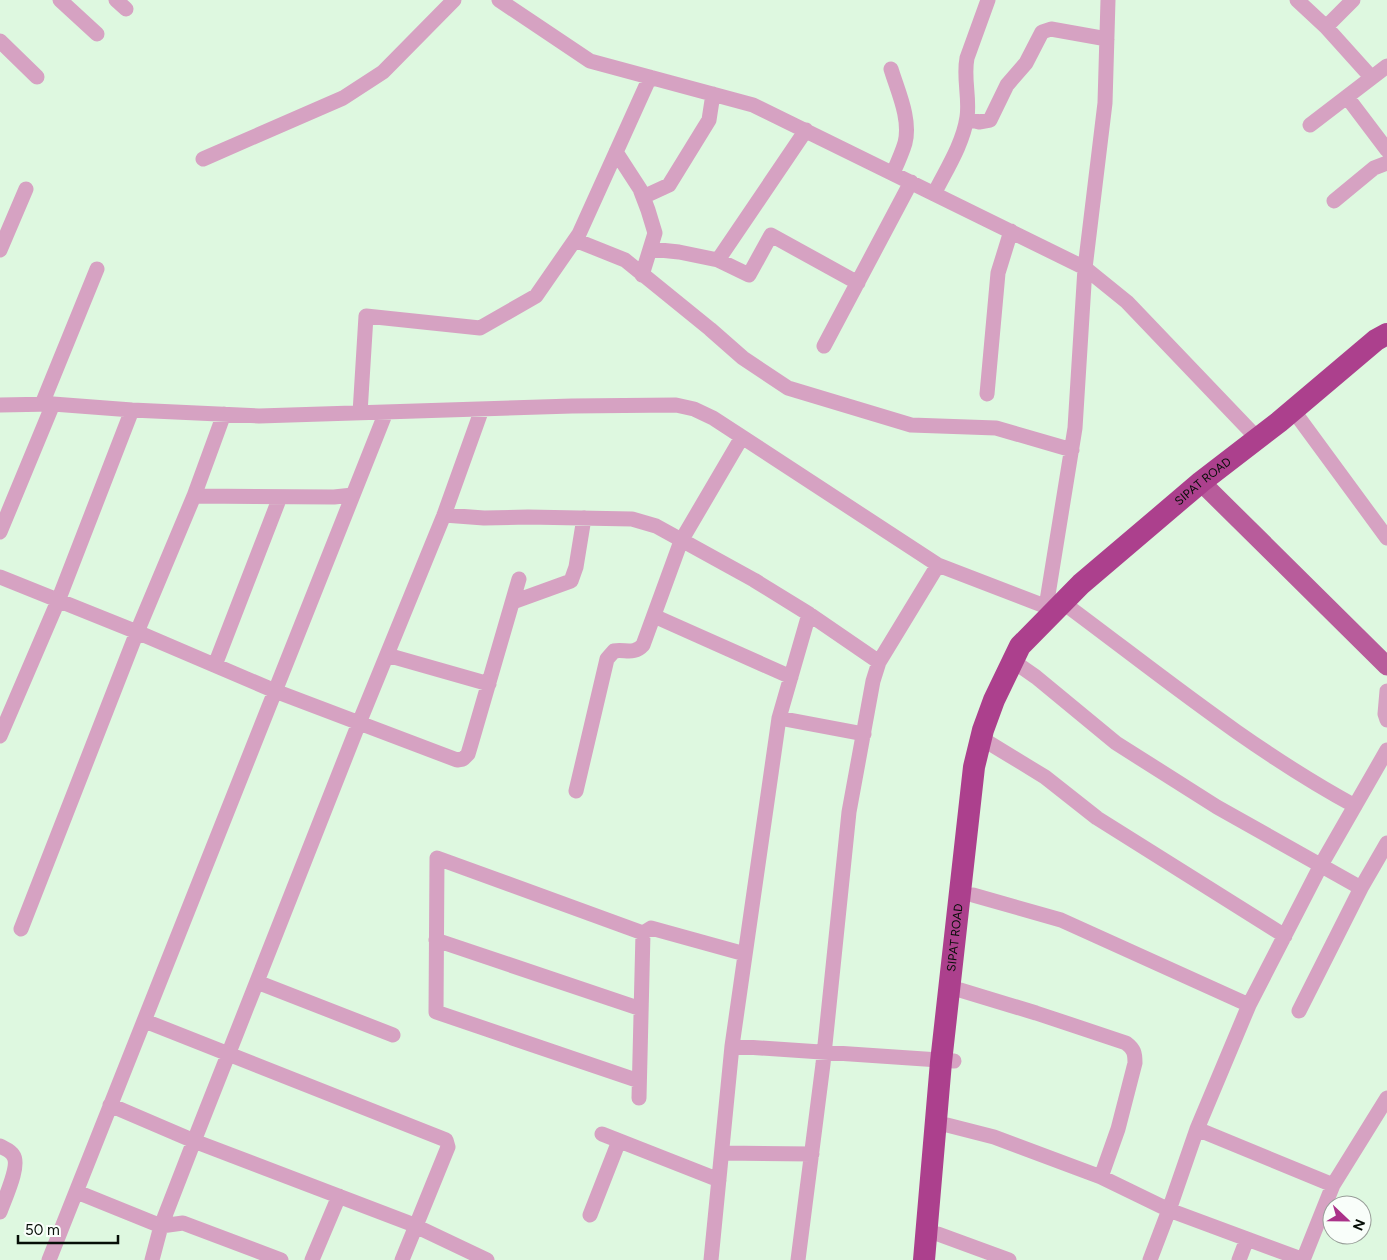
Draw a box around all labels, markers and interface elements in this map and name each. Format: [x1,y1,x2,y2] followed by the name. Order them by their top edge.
[1172,454,1234,508] street label: SIPAT ROAD
[944,903,966,972] street label: SIPAT ROAD
[1322,1195,1372,1245] north arrow
[18,1212,118,1244] scale bar
[1349,1216,1368,1233] text: N
[25,1221,60,1239] text: 50 m

